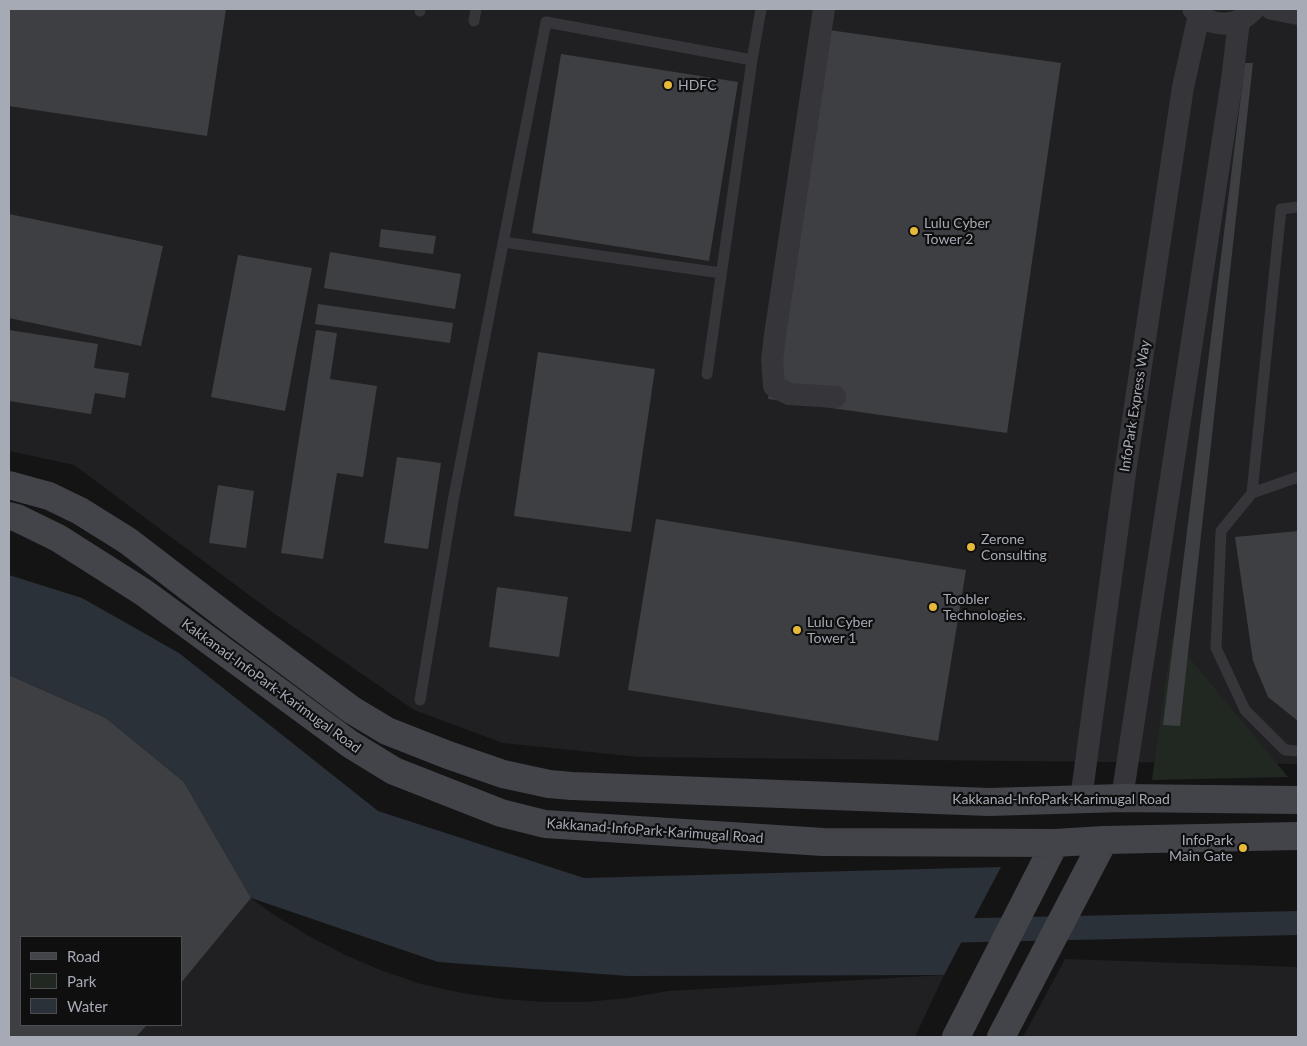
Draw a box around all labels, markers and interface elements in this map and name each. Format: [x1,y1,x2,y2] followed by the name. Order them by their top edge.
[678,77,717,93] place label: HDFC
[662,79,674,91] marker: HDFC
[924,215,990,248] place label: Lulu Cyber Tower 2
[908,225,920,237] marker: Lulu Cyber Tower 2
[1116,339,1154,473] street label: InfoPark Express Way
[981,531,1047,564] place label: Zerone Consulting
[965,541,977,553] marker: Zerone Consulting
[943,591,1026,624] place label: Toobler Technologies.
[927,601,939,613] marker: Toobler Technologies.
[807,614,873,646] place label: Lulu Cyber Tower 1
[178,615,364,757] street label: Kakkanad-InfoPark-Karimugal Road
[791,624,803,636] marker: Lulu Cyber Tower 1
[952,791,1170,807] street label: Kakkanad-InfoPark-Karimugal Road
[546,815,764,847] street label: Kakkanad-InfoPark-Karimugal Road
[1169,832,1233,864] place label: InfoPark Main Gate
[1237,842,1249,854] marker: InfoPark Main Gate
[20,936,182,1026] legend
[67,947,100,965] text: Road
[67,972,96,990] text: Park
[67,997,108,1015] text: Water

